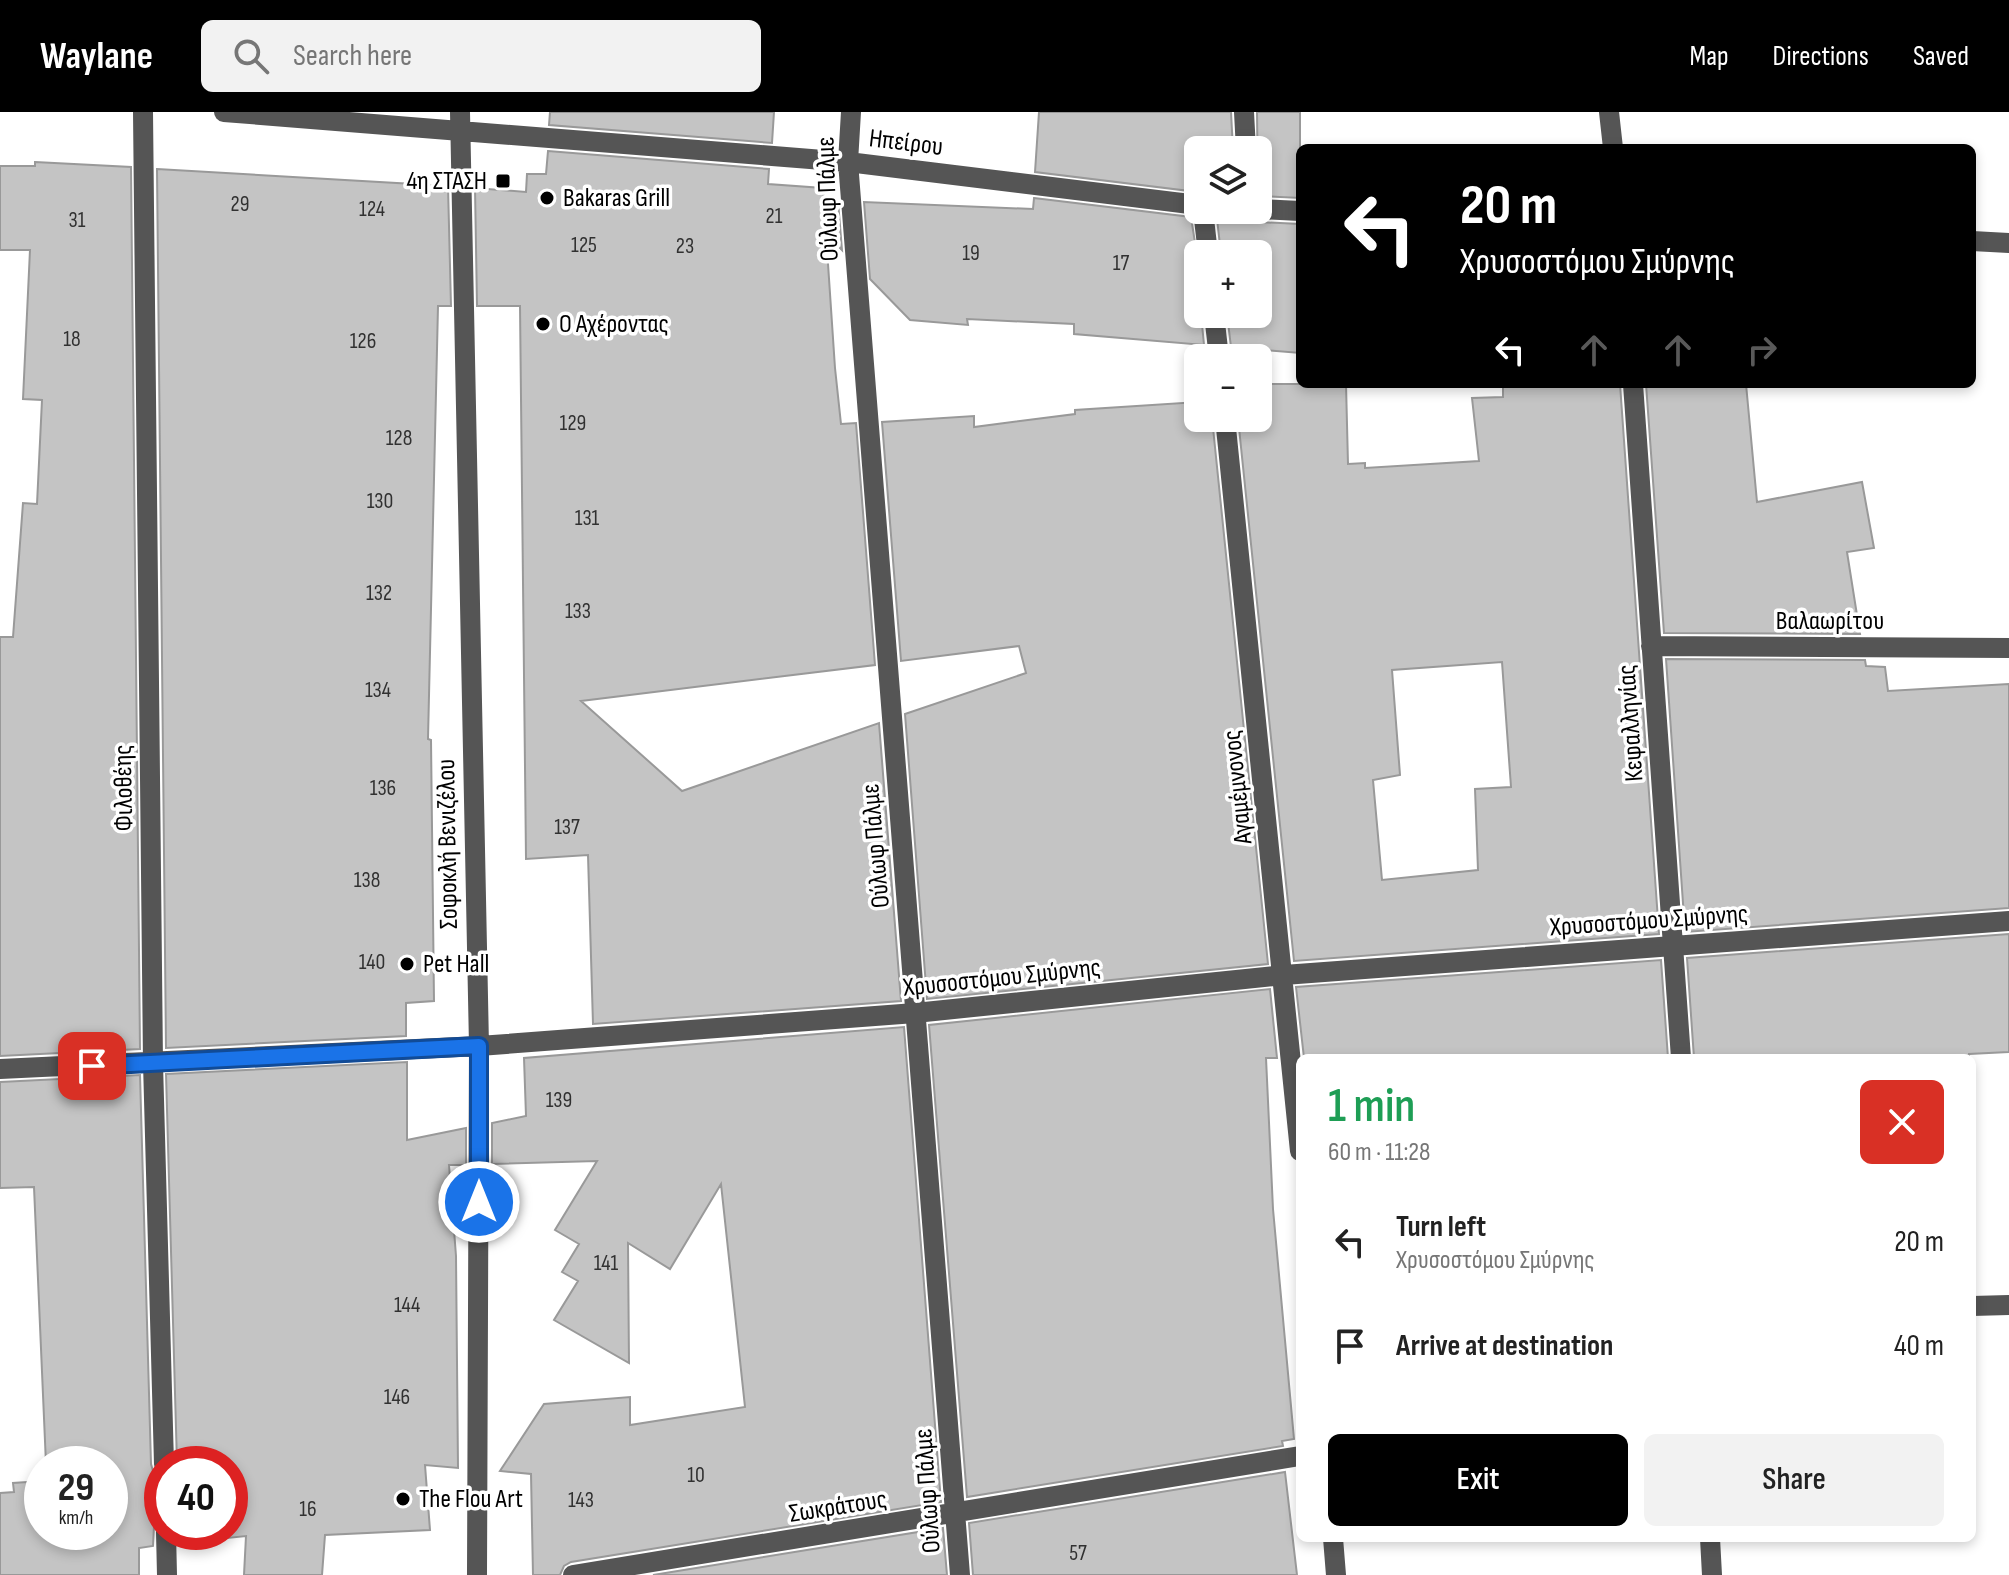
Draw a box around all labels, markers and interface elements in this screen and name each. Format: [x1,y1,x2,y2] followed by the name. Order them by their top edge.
[201,20,761,92] search box
[40,34,153,79] text: Waylane
[229,34,273,78] icon: search
[293,38,412,74] text: Search here
[1690,40,1729,73] text: Map
[1773,40,1869,73] text: Directions
[1913,40,1969,73] text: Saved
[867,123,945,163] street label: Ηπείρου
[810,136,846,262] street label: Ούλωφ Πάλμε
[1184,136,1272,432] map controls
[1184,136,1272,224] button: layers
[406,166,487,197] place label: 4η ΣΤΑΣΗ
[494,172,512,190] marker: 4η ΣΤΑΣΗ
[1460,173,1557,240] text: 20 m
[1328,176,1432,280] icon: left
[563,183,670,214] place label: Bakaras Grill
[538,189,556,207] marker: Bakaras Grill
[231,191,249,218] house number: 29
[359,196,385,223] house number: 124
[766,203,783,230] house number: 21
[69,207,86,234] house number: 31
[571,232,597,259] house number: 125
[676,233,694,260] house number: 23
[962,240,980,267] house number: 19
[1184,240,1272,328] button: +
[1460,241,1735,284] text: Χρυσοστόμου Σμύρνης
[1113,250,1129,277] house number: 17
[559,309,669,340] place label: Ο Αχέροντας
[534,315,552,333] marker: Ο Αχέροντας
[63,326,81,353] house number: 18
[350,328,376,355] house number: 126
[1488,328,1532,372] icon: left
[1572,328,1616,372] icon: ahead
[1656,328,1700,372] icon: ahead
[1740,328,1784,372] icon: right
[1184,344,1272,432] button: −
[560,410,586,437] house number: 129
[386,425,412,452] house number: 128
[367,488,393,515] house number: 130
[575,505,600,532] house number: 131
[366,580,392,607] house number: 132
[565,598,591,625] house number: 133
[1776,606,1884,637] street label: Βαλαωρίτου
[1611,663,1651,783] street label: Κεφαλληνίας
[365,677,391,704] house number: 134
[1217,728,1260,847] street label: Αγαμέμνονος
[108,744,140,832] street label: Φιλοθέης
[431,759,465,929] street label: Σοφοκλή Βενιζέλου
[370,775,396,802] house number: 136
[855,783,897,909] street label: Ούλωφ Πάλμε
[554,814,580,841] house number: 137
[354,867,380,894] house number: 138
[1548,899,1749,943] street label: Χρυσοστόμου Σμύρνης
[359,949,385,976] house number: 140
[423,949,489,980] place label: Pet Hall
[901,952,1102,1004] street label: Χρυσοστόμου Σμύρνης
[398,955,416,973] marker: Pet Hall
[58,1032,126,1100] pin
[70,1044,114,1088] icon: arrive
[1328,1078,1415,1135] text: 1 min
[1860,1080,1944,1164] button: close
[546,1087,572,1114] house number: 139
[1328,1137,1430,1168] text: 60 m · 11:28
[437,1160,521,1244] position arrow
[1396,1209,1486,1245] text: Turn left
[1328,1220,1372,1264] icon: left
[1894,1224,1944,1260] text: 20 m
[1396,1245,1595,1276] text: Χρυσοστόμου Σμύρνης
[594,1250,619,1277] house number: 141
[394,1292,420,1319] house number: 144
[1328,1324,1372,1368] icon: arrive
[1396,1328,1613,1364] text: Arrive at destination
[1894,1328,1944,1364] text: 40 m
[384,1384,410,1411] house number: 146
[908,1428,948,1554] street label: Ούλωφ Πάλμε
[1328,1434,1628,1526] button: Exit
[1644,1434,1944,1526] button: Share
[144,1446,248,1550] speed limit sign: 40
[687,1462,705,1489] house number: 10
[58,1464,94,1512] text: 29
[419,1484,523,1515] place label: The Flou Art
[787,1484,889,1530] street label: Σωκράτους
[568,1487,594,1514] house number: 143
[394,1490,412,1508] marker: The Flou Art
[299,1496,317,1523] house number: 16
[59,1506,93,1530] text: km/h
[1069,1540,1087,1567] house number: 57

